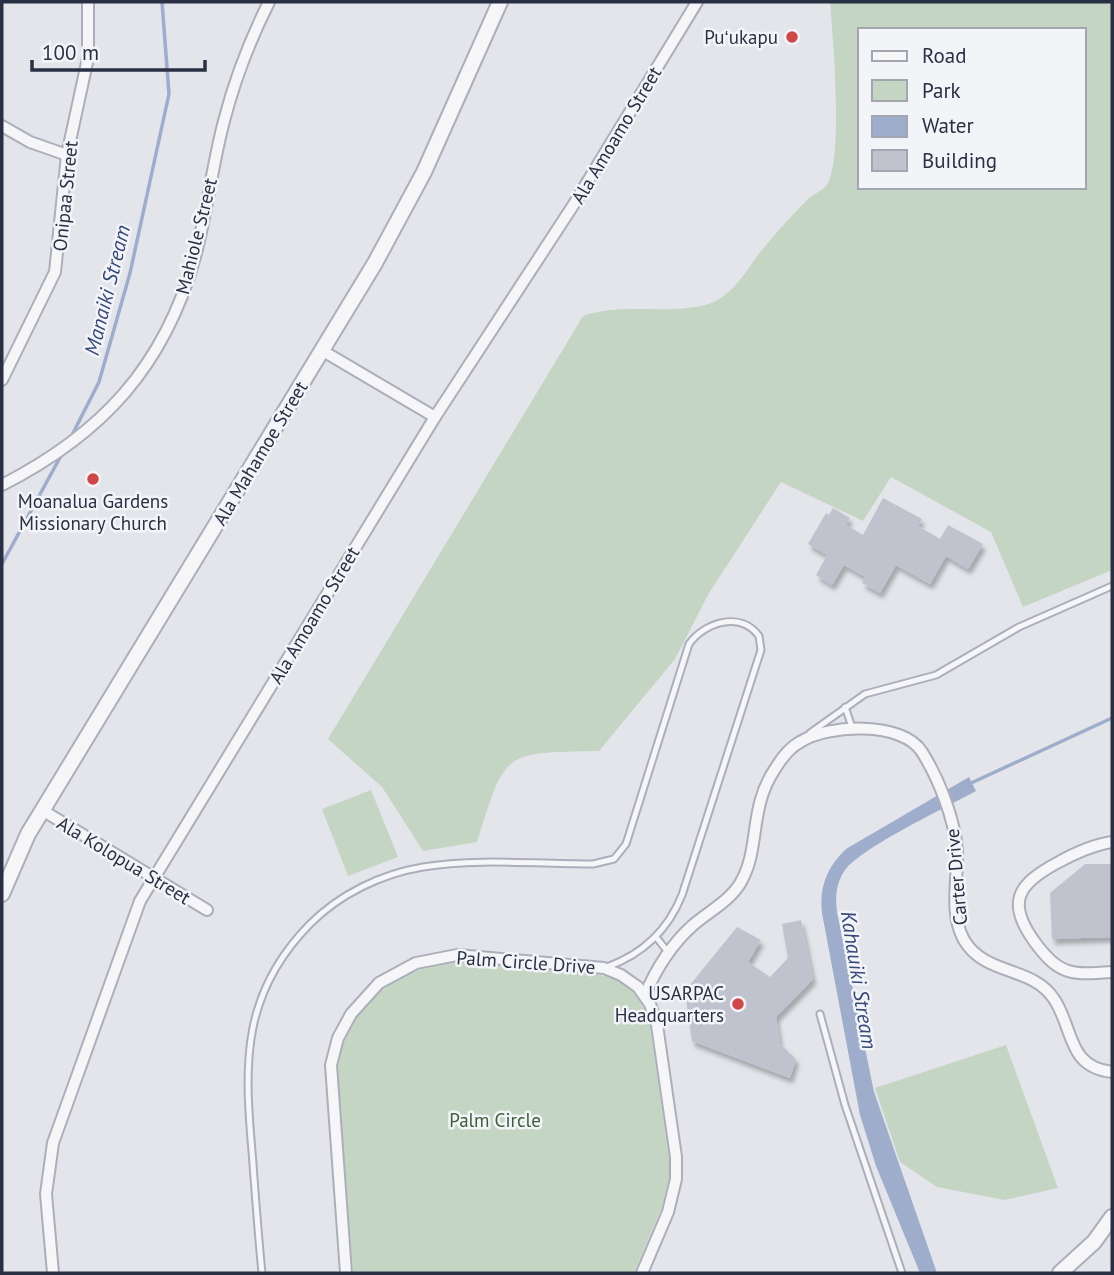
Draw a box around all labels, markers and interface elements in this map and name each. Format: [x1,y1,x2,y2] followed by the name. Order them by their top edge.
[704,25,778,49] place label: Puʻukapu
[32,28,205,72] scale bar
[858,28,1086,189] legend
[784,29,800,45] marker: Puʻukapu
[42,39,99,66] text: 100 m
[922,42,966,69] text: Road
[566,62,667,208] street label: Ala Amoamo Street
[922,77,961,104] text: Park
[922,112,974,139] text: Water
[47,139,83,253] street label: Onipaa Street
[922,147,997,174] text: Building
[170,175,222,297] street label: Mahiole Street
[78,222,136,358] water label: Manaiki Stream
[207,376,313,530] street label: Ala Mahamoe Street
[85,471,101,487] marker: Moanalua Gardens Missionary Church
[18,489,168,535] place label: Moanalua Gardens Missionary Church
[264,542,365,688] street label: Ala Amoamo Street
[53,811,195,910] street label: Ala Kolopua Street
[940,828,972,926] street label: Carter Drive
[835,909,883,1051] water label: Kahauiki Stream
[456,945,596,979] street label: Palm Circle Drive
[615,981,724,1027] place label: USARPAC Headquarters
[730,996,746,1012] marker: USARPAC Headquarters
[449,1108,541,1132] park label: Palm Circle

